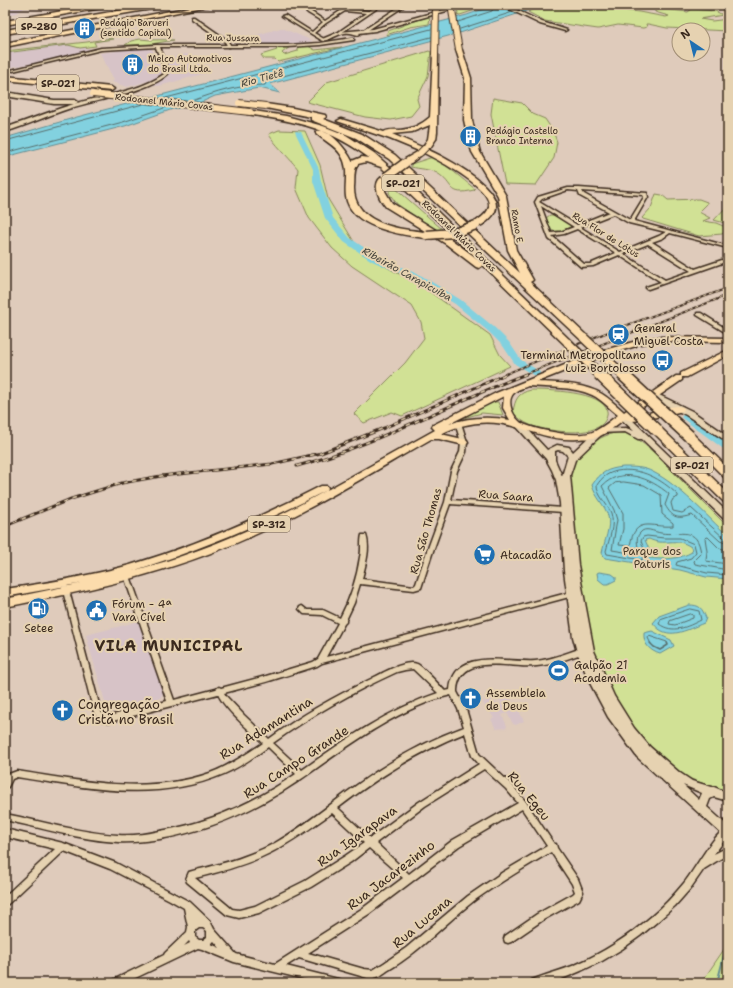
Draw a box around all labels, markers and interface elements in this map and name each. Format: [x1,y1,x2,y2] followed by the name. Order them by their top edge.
[72,15,98,41] building icon: Pedágio Barueri (sentido Capital)
[100,17,172,39] place label: Pedágio Barueri (sentido Capital)
[16,18,62,34] road number: SP-280
[671,22,711,62] north arrow
[678,25,694,43] text: N
[206,32,260,44] street label: Rua Jussara
[120,51,146,77] building icon: Melco Automotivos do Brasil Ltda.
[148,53,232,75] place label: Melco Automotivos do Brasil Ltda.
[239,66,285,90] water label: Rio Tietê
[37,75,79,91] road number: SP-021
[114,91,214,113] street label: Rodoanel Mário Covas
[457,123,483,149] building icon: Pedágio Castello Branco Interna
[486,125,558,147] place label: Pedágio Castello Branco Interna
[382,175,424,191] road number: SP-021
[419,197,499,275] street label: Rodoanel Mário Covas
[508,208,526,244] street label: Ramo E
[570,209,642,261] street label: Rua Flor de Lótus
[360,244,454,304] water label: Ribeirão Carapicuíba
[605,321,631,347] station icon: General Miguel Costa
[634,321,703,349] place label: General Miguel Costa
[520,348,646,376] place label: Terminal Metropolitano Luiz Bortolosso
[649,348,675,374] bus stop icon: Terminal Metropolitano Luiz Bortolosso
[671,457,713,473] road number: SP-021
[407,486,445,576] street label: Rua São Thomas
[478,487,534,505] street label: Rua Saara
[248,516,290,532] road number: SP-312
[472,542,498,568] supermarket icon: Atacadão
[623,544,681,572] park label: Parque dos Paturis
[500,548,552,563] place label: Atacadão
[26,595,52,621] fuel station icon: Setee
[84,597,110,623] public building icon: Fórum - 4ª Vara Cível
[112,597,172,625] place label: Fórum - 4ª Vara Cível
[25,621,53,636] place label: Setee
[95,636,243,656] district label: VILA MUNICIPAL
[545,658,571,684] sports icon: Galpão 21 Academia
[574,658,628,686] place label: Galpão 21 Academia
[458,686,484,712] church icon: Assembleia de Deus
[486,686,546,714] place label: Assembleia de Deus
[216,693,316,763] street label: Rua Adamantina
[78,696,174,728] place label: Congregação Cristã no Brasil
[50,698,76,724] church icon: Congregação Cristã no Brasil
[240,722,352,802] street label: Rua Campo Grande
[504,768,554,824] street label: Rua Egeu
[314,801,400,871] street label: Rua Igarapava
[344,836,438,914] street label: Rua Jacarezinho
[389,892,455,952] street label: Rua Lucena

